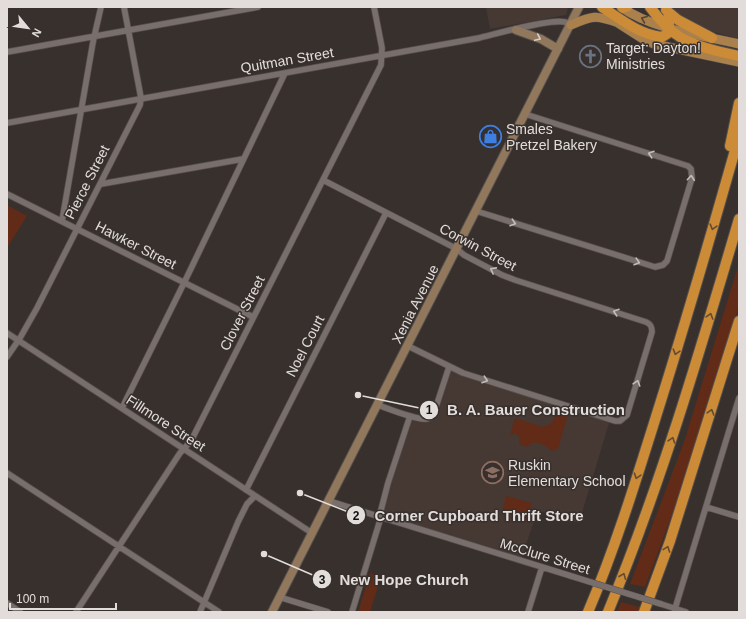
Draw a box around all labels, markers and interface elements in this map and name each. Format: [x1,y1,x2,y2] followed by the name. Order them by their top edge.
[8,8,48,48] north arrow
[640,16,647,24] one-way arrow
[30,26,44,39] text: N
[533,33,541,41] one-way arrow
[606,40,701,72] place label: Target: Dayton! Ministries
[577,43,603,69] church icon: Target: Dayton! Ministries
[239,44,335,76] street label: Quitman Street
[506,121,597,153] place label: Smales Pretzel Bakery
[478,124,504,150] shop icon: Smales Pretzel Bakery
[61,142,113,222] street label: Pierce Street
[648,150,655,159] one-way arrow
[687,174,696,181] one-way arrow
[93,218,179,272] street label: Hawker Street
[510,218,517,227] one-way arrow
[437,220,519,274] street label: Corwin Street
[709,224,718,231] one-way arrow
[634,257,641,266] one-way arrow
[388,262,442,346] street label: Xenia Avenue
[490,268,497,275] one-way arrow
[216,273,268,353] street label: Clover Street
[613,308,620,317] one-way arrow
[283,312,327,379] street label: Noel Court
[705,313,714,320] one-way arrow
[672,348,681,355] one-way arrow
[482,376,489,384] one-way arrow
[632,379,641,386] one-way arrow
[123,392,209,455] street label: Fillmore Street
[419,397,633,424] callout: B. A. Bauer Construction
[447,401,625,418] text: B. A. Bauer Construction
[426,403,433,417] text: 1
[706,409,715,416] one-way arrow
[667,437,676,444] one-way arrow
[508,457,626,489] place label: Ruskin Elementary School
[480,460,506,486] school or university icon: Ruskin Elementary School
[633,472,642,479] one-way arrow
[346,502,591,529] callout: Corner Cupboard Thrift Store
[374,507,584,524] text: Corner Cupboard Thrift Store
[353,509,360,523] text: 2
[498,535,592,577] street label: McClure Street
[663,546,671,553] one-way arrow
[312,566,477,593] callout: New Hope Church
[339,571,469,588] text: New Hope Church
[619,572,627,579] one-way arrow
[319,573,326,587] text: 3
[10,585,116,611] scale bar
[16,592,49,606] text: 100 m

